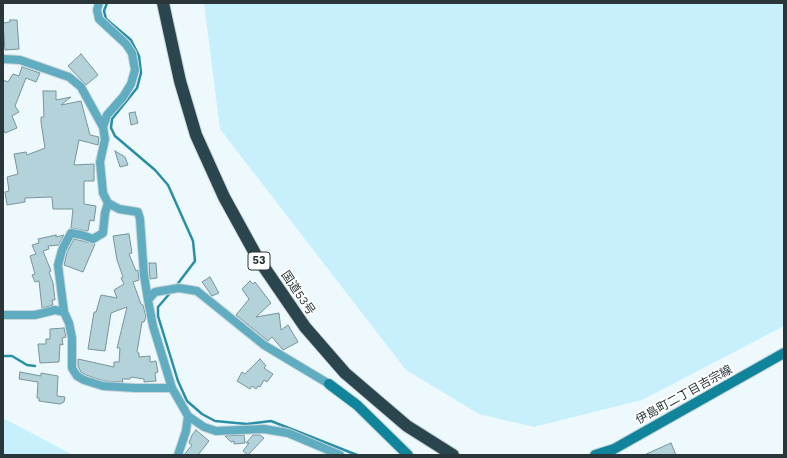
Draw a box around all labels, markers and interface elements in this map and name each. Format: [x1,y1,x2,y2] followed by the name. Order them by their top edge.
[248,252,270,270] road number: 53
[278,268,318,318] street label: 国道53号
[633,363,735,427] street label: 伊島町二丁目吉宗線

